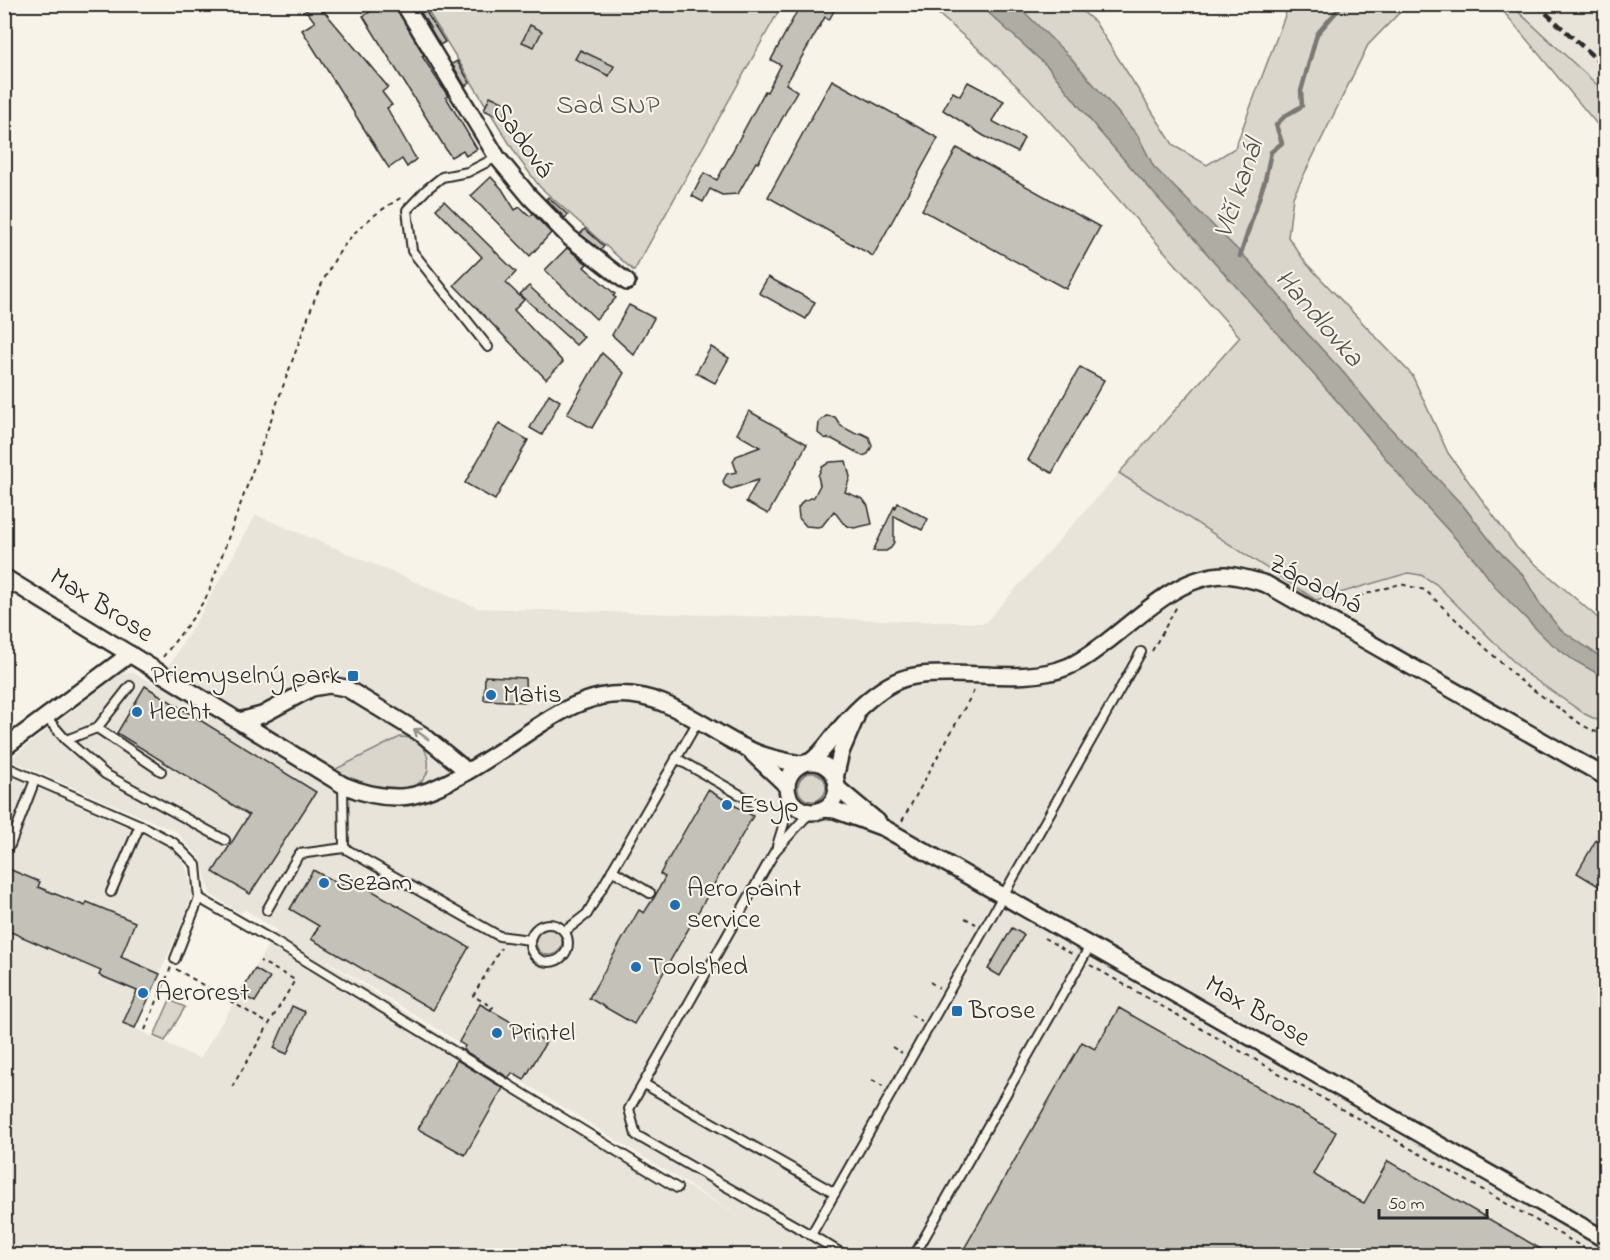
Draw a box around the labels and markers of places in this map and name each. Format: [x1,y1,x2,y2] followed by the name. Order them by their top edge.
[151,657,341,696] place label: Priemyselný park
[346,669,360,683] marker: Priemyselný park
[503,676,562,715] place label: Matis
[484,688,498,702] marker: Matis
[149,693,211,732] place label: Hecht
[130,705,144,719] marker: Hecht
[739,786,799,825] place label: Esyp
[720,798,734,812] marker: Esyp
[336,864,412,903] place label: Sezam
[687,870,801,940] place label: Aero paint service
[317,876,331,890] marker: Sezam
[668,898,682,912] marker: Aero paint service
[648,948,748,987] place label: Toolshed
[629,960,643,974] marker: Toolshed
[155,974,249,1013] place label: Aerorest
[136,986,150,1000] marker: Aerorest
[968,992,1036,1031] place label: Brose
[950,1004,964,1018] marker: Brose
[509,1014,575,1053] place label: Printel
[490,1026,504,1040] marker: Printel

